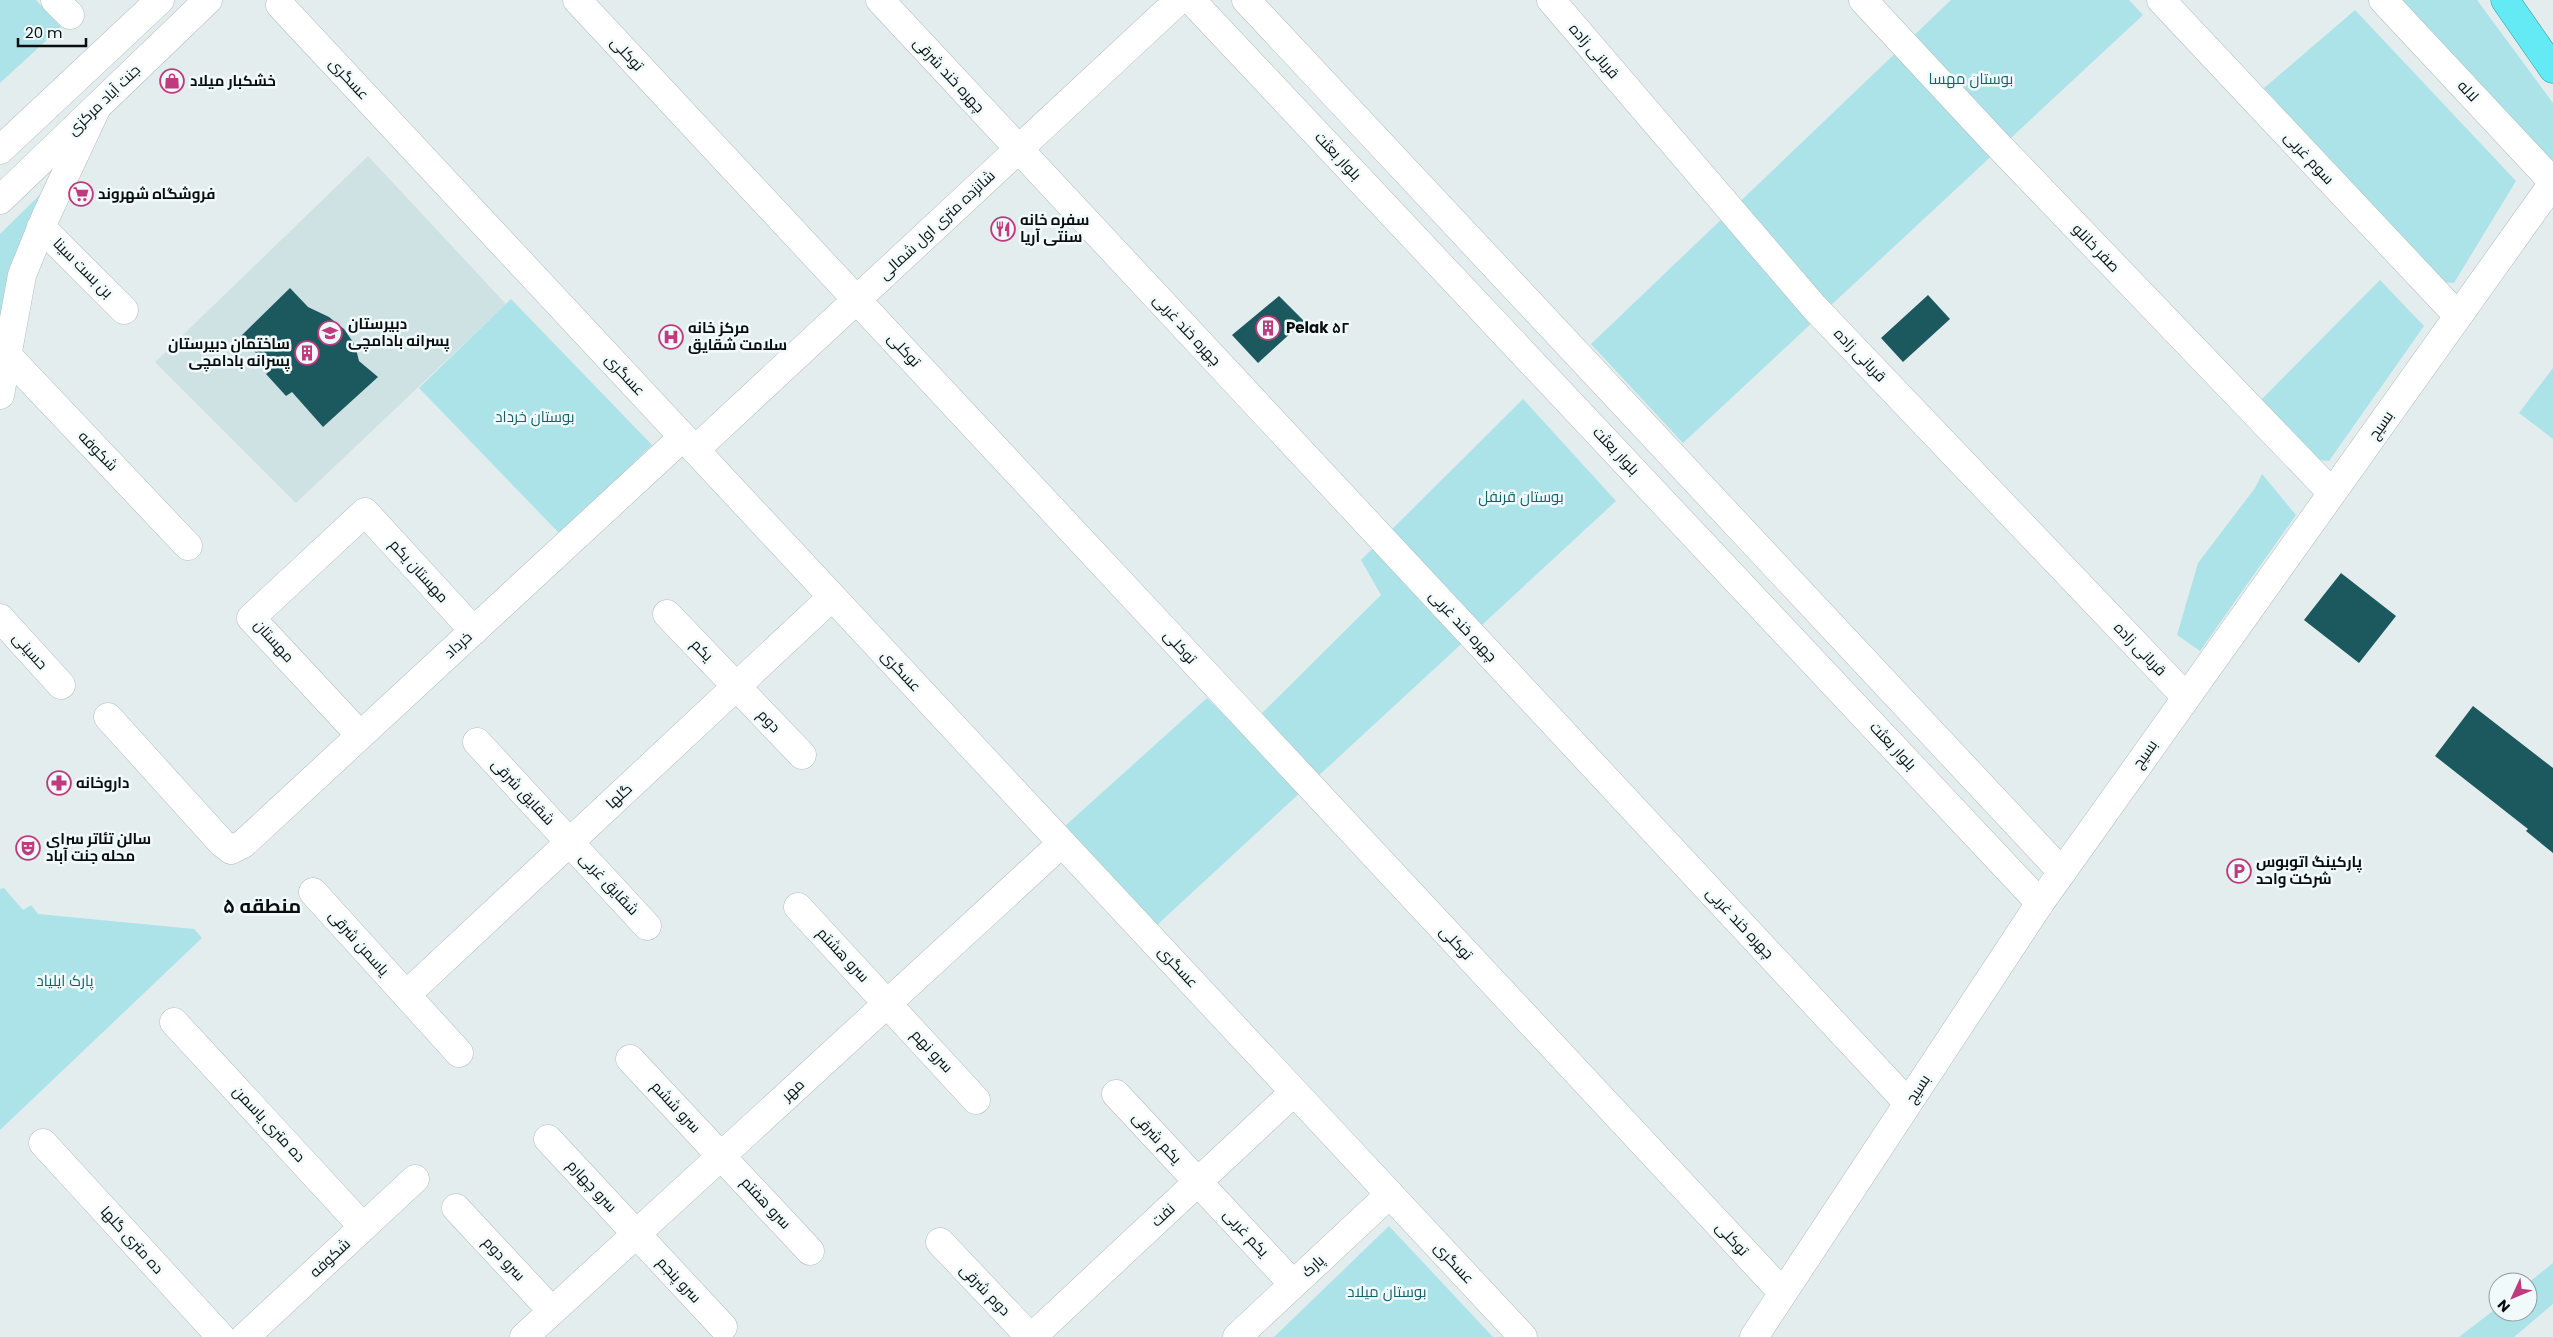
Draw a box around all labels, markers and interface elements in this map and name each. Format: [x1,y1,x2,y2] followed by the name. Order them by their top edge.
[18,15,85,47] scale bar
[1564,18,1624,83] street label: قربانی زاده
[25,22,63,43] text: 20 m
[606,32,649,75] street label: توکلی
[909,32,990,117] street label: چهره خند شرقی
[325,53,374,104] street label: عسگری
[62,59,145,140] street label: جنت آباد مرکزی
[159,68,185,94] shop icon: خشکبار میلاد
[1929,68,2013,89] park label: بوستان مهسا
[190,70,276,91] place label: خشکبار میلاد
[2453,75,2484,106] street label: لاله
[1310,127,1366,185] street label: بلوار بعثت
[2279,127,2339,189] street label: سوم غربی
[874,165,999,284] street label: شانزده متری اول شمالی
[68,181,94,207] supermarket icon: فروشگاه شهروند
[98,183,215,204] place label: فروشگاه شهروند
[1020,209,1089,247] place label: سفره خانه سنتی آریا
[990,216,1016,242] restaurant icon: سفره خانه سنتی آریا
[2068,219,2125,277] street label: صفر خانلو
[49,233,118,302] street label: بن بست سینا
[1149,289,1226,370] street label: چهره خند غربی
[348,313,450,352] place label: دبیرستان پسرانه بادامچی
[1255,315,1281,341] building icon: Pelak ۵۲
[688,317,787,355] place label: مرکز خانه سلامت شقایق
[1286,317,1349,338] place label: Pelak ۵۲
[317,320,343,346] school or university icon: دبیرستان پسرانه بادامچی
[1829,323,1891,386] street label: قربانی زاده
[658,324,684,350] hospital icon: مرکز خانه سلامت شقایق
[883,328,926,371] street label: توکلی
[168,333,291,372] place label: ساختمان دبیرستان پسرانه بادامچی
[294,340,320,366] building icon: ساختمان دبیرستان پسرانه بادامچی
[601,349,650,400] street label: عسگری
[495,406,575,427] park label: بوستان خرداد
[2363,406,2399,444] street label: بسیج
[1588,422,1644,480] street label: بلوار بعثت
[74,426,123,475] street label: شکوفه
[1478,486,1564,507] park label: بوستان قرنفل
[385,534,454,607] street label: مهستان یکم
[1425,585,1502,666] street label: چهره خند غربی
[249,615,299,667] street label: مهستان
[2109,617,2171,680] street label: قربانی زاده
[1159,625,1202,668] street label: توکلی
[439,626,476,663] street label: خرداد
[8,628,53,674] street label: حسینی
[687,634,718,665] street label: یکم
[877,645,926,696] street label: عسگری
[753,704,786,737] street label: دوم
[1865,717,1921,775] street label: بلوار بعثت
[2127,735,2163,773] street label: بسیج
[487,754,560,829] street label: شقایق شرقی
[46,770,72,796] pharmacy icon: داروخانه
[76,772,129,793] place label: داروخانه
[601,778,636,813] street label: گلها
[46,828,151,866] place label: سالن تئاتر سرای محله جنت آباد
[15,835,41,861] theatre icon: سالن تئاتر سرای محله جنت آباد
[575,848,644,920] street label: شقایق غربی
[2256,851,2363,889] place label: پارکینگ اتوبوس شرکت واحد
[2226,858,2252,884] parking icon: پارکینگ اتوبوس شرکت واحد
[1702,882,1779,963] street label: چهره خند غربی
[223,892,301,920] district label: منطقه ۵
[324,905,394,980] street label: یاسمن شرقی
[1435,921,1478,964] street label: توکلی
[813,923,874,987] street label: سرو هشتم
[1154,941,1203,992] street label: عسگری
[37,970,93,991] park label: پارک ایلیاد
[907,1024,958,1077] street label: سرو نهم
[1900,1070,1936,1108] street label: بسیج
[776,1074,809,1106] street label: مهر
[647,1076,706,1137] street label: سرو ششم
[228,1081,310,1166] street label: ده متری یاسمن
[1128,1107,1187,1168] street label: یکم شرقی
[563,1155,622,1217] street label: سرو چهارم
[737,1172,796,1233] street label: سرو هفتم
[1146,1198,1179,1231] street label: نفت
[96,1201,169,1278] street label: ده متری گلها
[1219,1204,1274,1261] street label: یکم غربی
[1711,1217,1754,1260] street label: توکلی
[478,1232,530,1285] street label: سرو دوم
[305,1233,355,1282] street label: شکوفه
[1430,1237,1479,1288] street label: عسگری
[1297,1250,1329,1282] street label: پارک
[653,1252,706,1307] street label: سرو پنجم
[955,1259,1015,1320] street label: دوم شرقی
[2488,1272,2538,1322] north arrow
[1347,1281,1427,1302] park label: بوستان میلاد
[2493,1295,2514,1317] text: N

